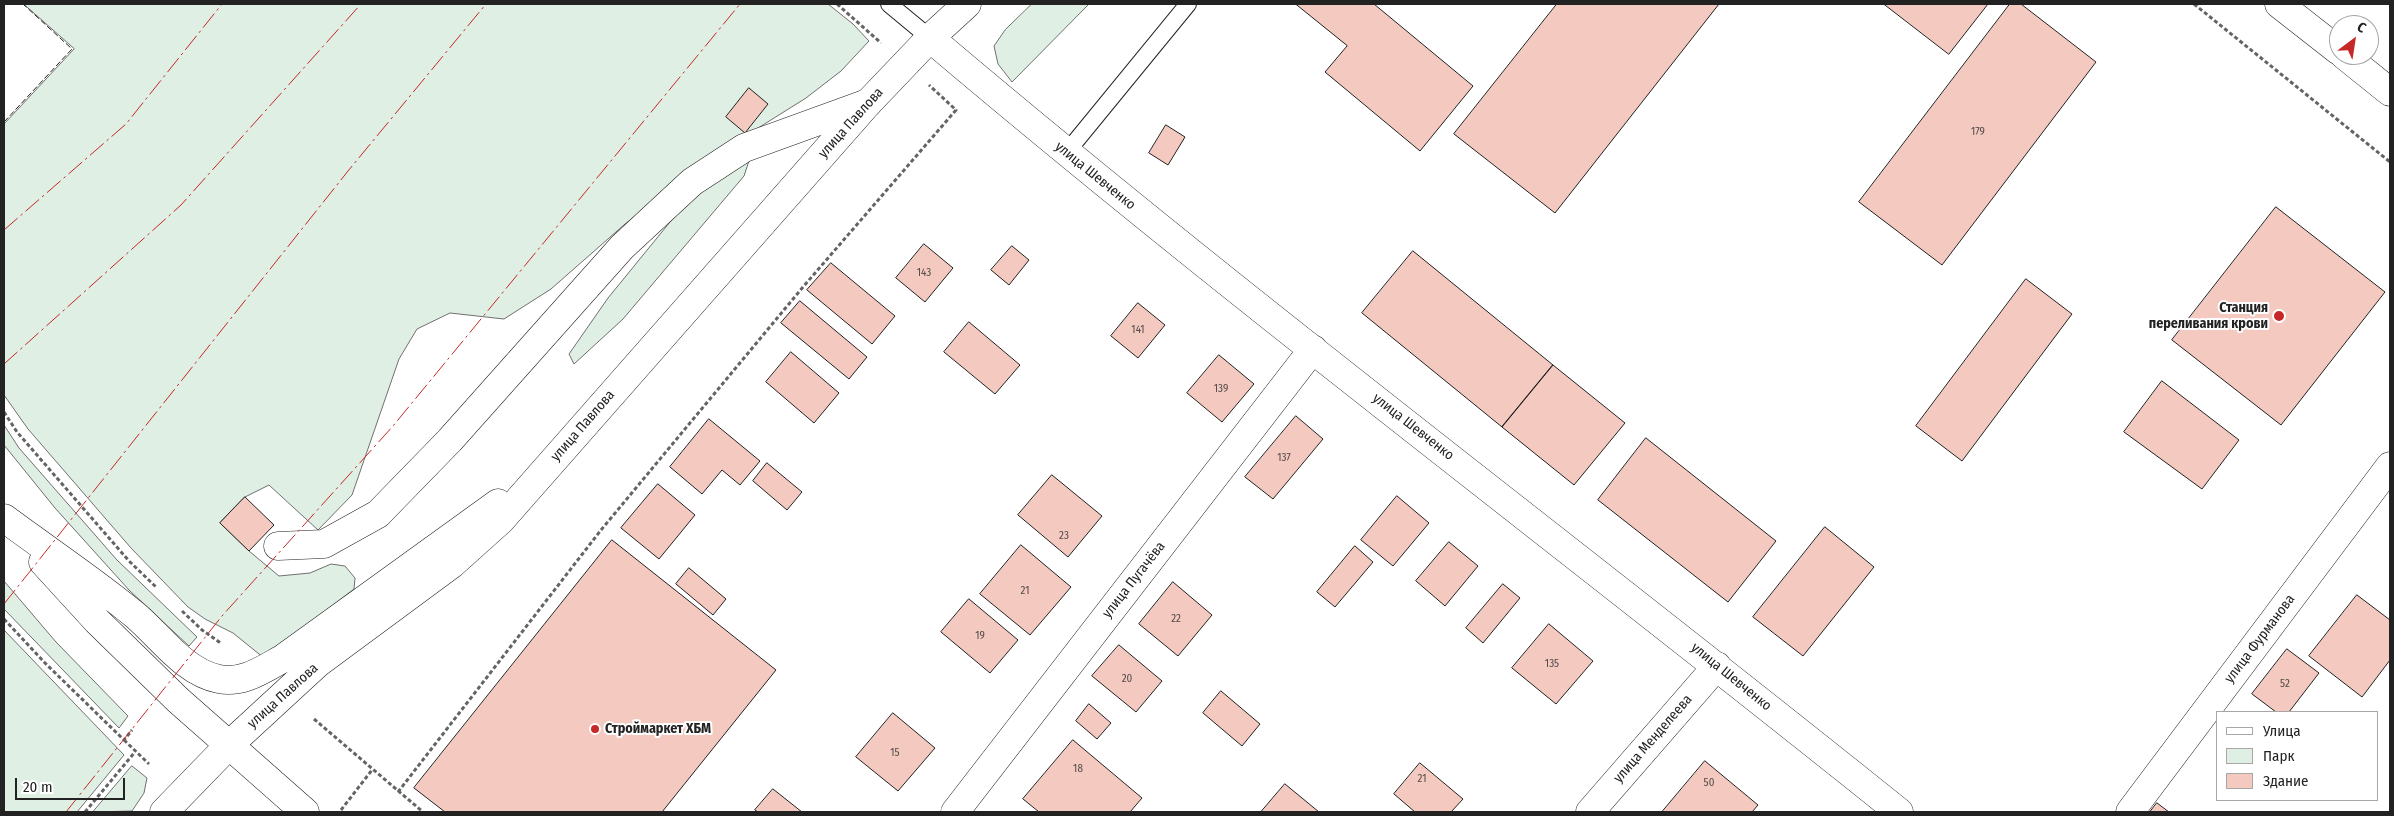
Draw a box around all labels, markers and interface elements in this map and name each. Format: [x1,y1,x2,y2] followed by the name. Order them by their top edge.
[2329,15,2379,65] north arrow
[2354,18,2369,37] text: С
[815,84,887,162] street label: улица Павлова
[1971,125,1985,139] house number: 179
[1051,138,1139,214] street label: улица Шевченко
[917,266,931,280] house number: 143
[2149,300,2268,332] place label: Станция переливания крови
[2272,309,2286,323] marker: Станция переливания крови
[1131,323,1145,337] house number: 141
[1214,382,1228,396] house number: 139
[547,387,619,465] street label: улица Павлова
[1369,390,1457,464] street label: улица Шевченко
[1277,451,1291,465] house number: 137
[1059,529,1069,543] house number: 23
[1099,538,1169,622] street label: улица Пугачёва
[1021,584,1029,598] house number: 21
[2221,591,2299,687] street label: улица Фурманова
[1171,612,1181,626] house number: 22
[975,629,985,643] house number: 19
[1687,639,1775,715] street label: улица Шевченко
[1545,657,1559,671] house number: 135
[244,660,322,732] street label: улица Павлова
[1122,672,1132,686] house number: 20
[2280,677,2290,691] house number: 52
[1610,691,1696,787] street label: улица Менделеева
[2216,711,2379,801] legend
[605,721,711,737] place label: Строймаркет ХБМ
[2263,722,2301,740] text: Улица
[589,723,601,735] marker: Строймаркет ХБМ
[890,746,900,760] house number: 15
[2263,747,2294,765] text: Парк
[1073,762,1083,776] house number: 18
[18,768,128,800] scale bar
[1418,772,1426,786] house number: 21
[2263,772,2309,790] text: Здание
[1704,776,1714,790] house number: 50
[23,778,53,796] text: 20 m

